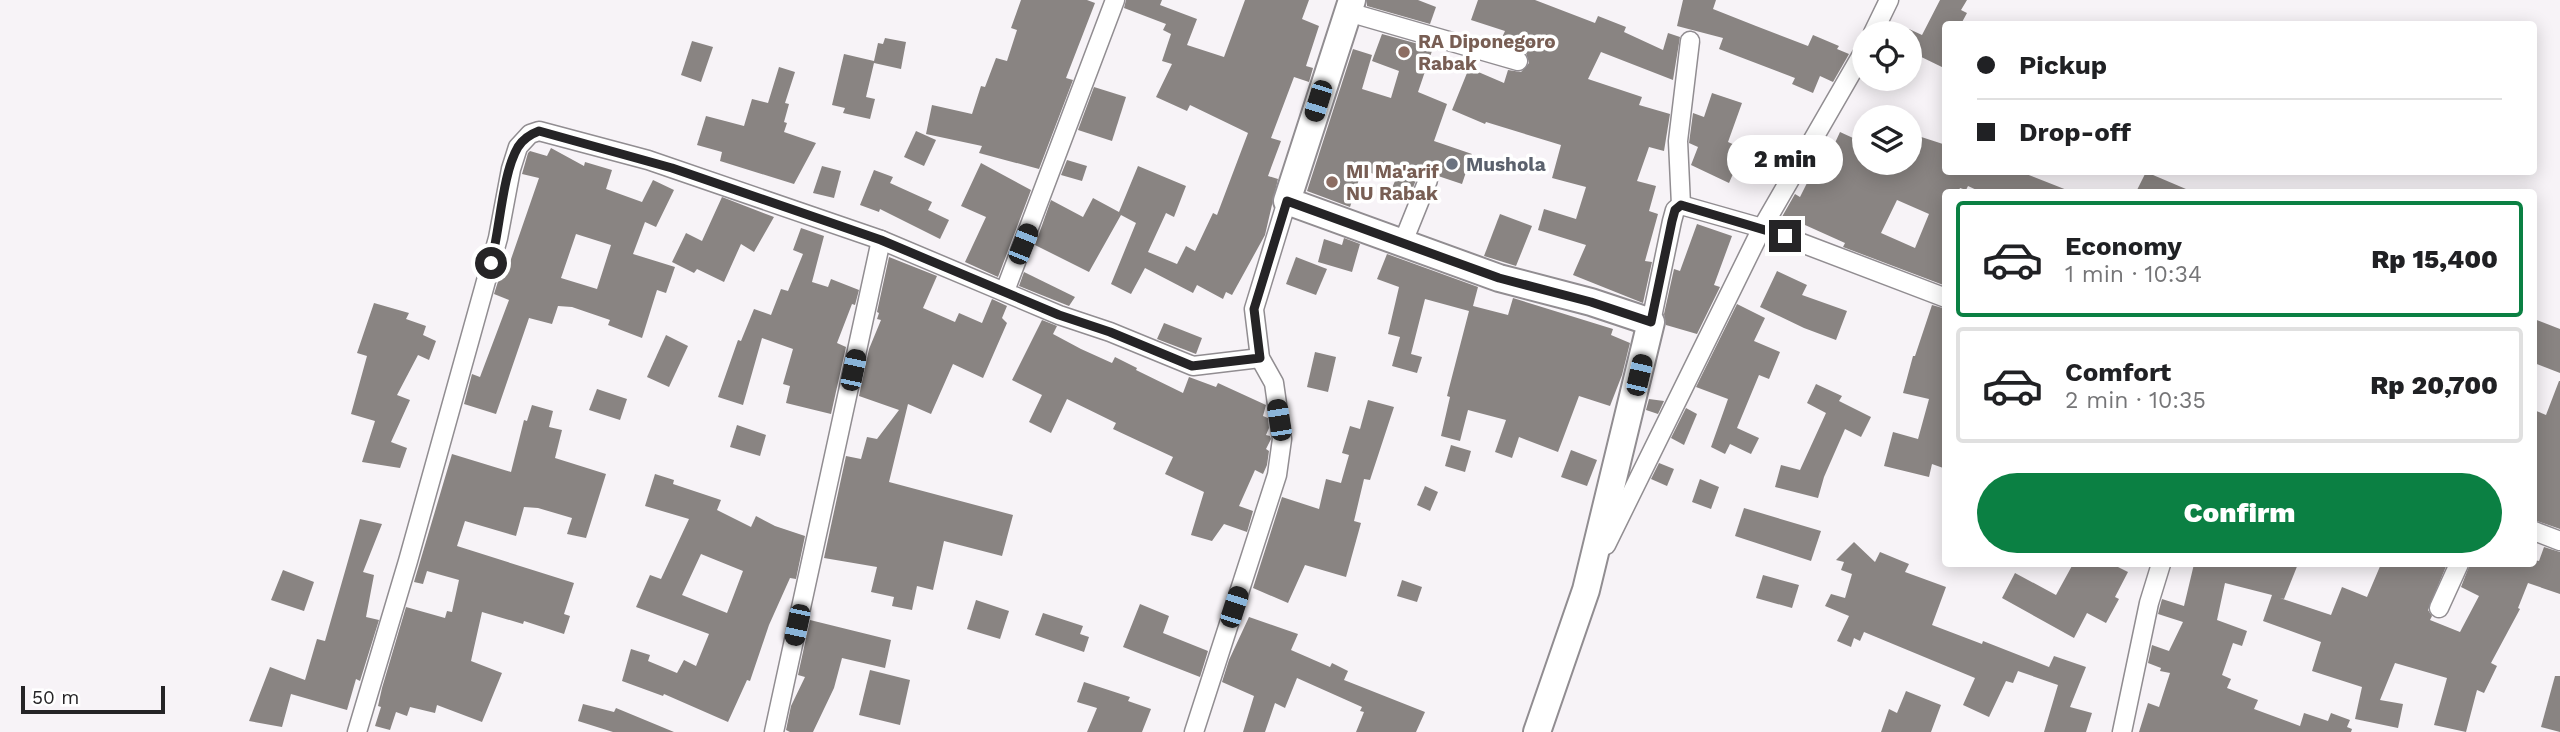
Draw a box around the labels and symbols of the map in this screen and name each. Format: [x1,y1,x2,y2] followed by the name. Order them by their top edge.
[1418,30,1556,75] place label: RA Diponegoro Rabak
[1396,44,1412,60] marker: RA Diponegoro Rabak
[1302,78,1335,124] car
[1727,134,1843,184] callout: 2 min
[1466,153,1546,176] place label: Mushola
[1444,156,1460,172] marker: Mushola
[1346,160,1439,205] place label: MI Ma'arif NU Rabak
[1324,174,1340,190] marker: MI Ma'arif NU Rabak
[1769,220,1801,252] route end
[1006,221,1041,267] car
[475,247,507,279] route start
[839,347,868,393] car
[1625,352,1654,398] car
[1266,398,1293,442] car
[1218,584,1251,630] car
[783,602,812,648] car
[21,683,164,715] scale bar

